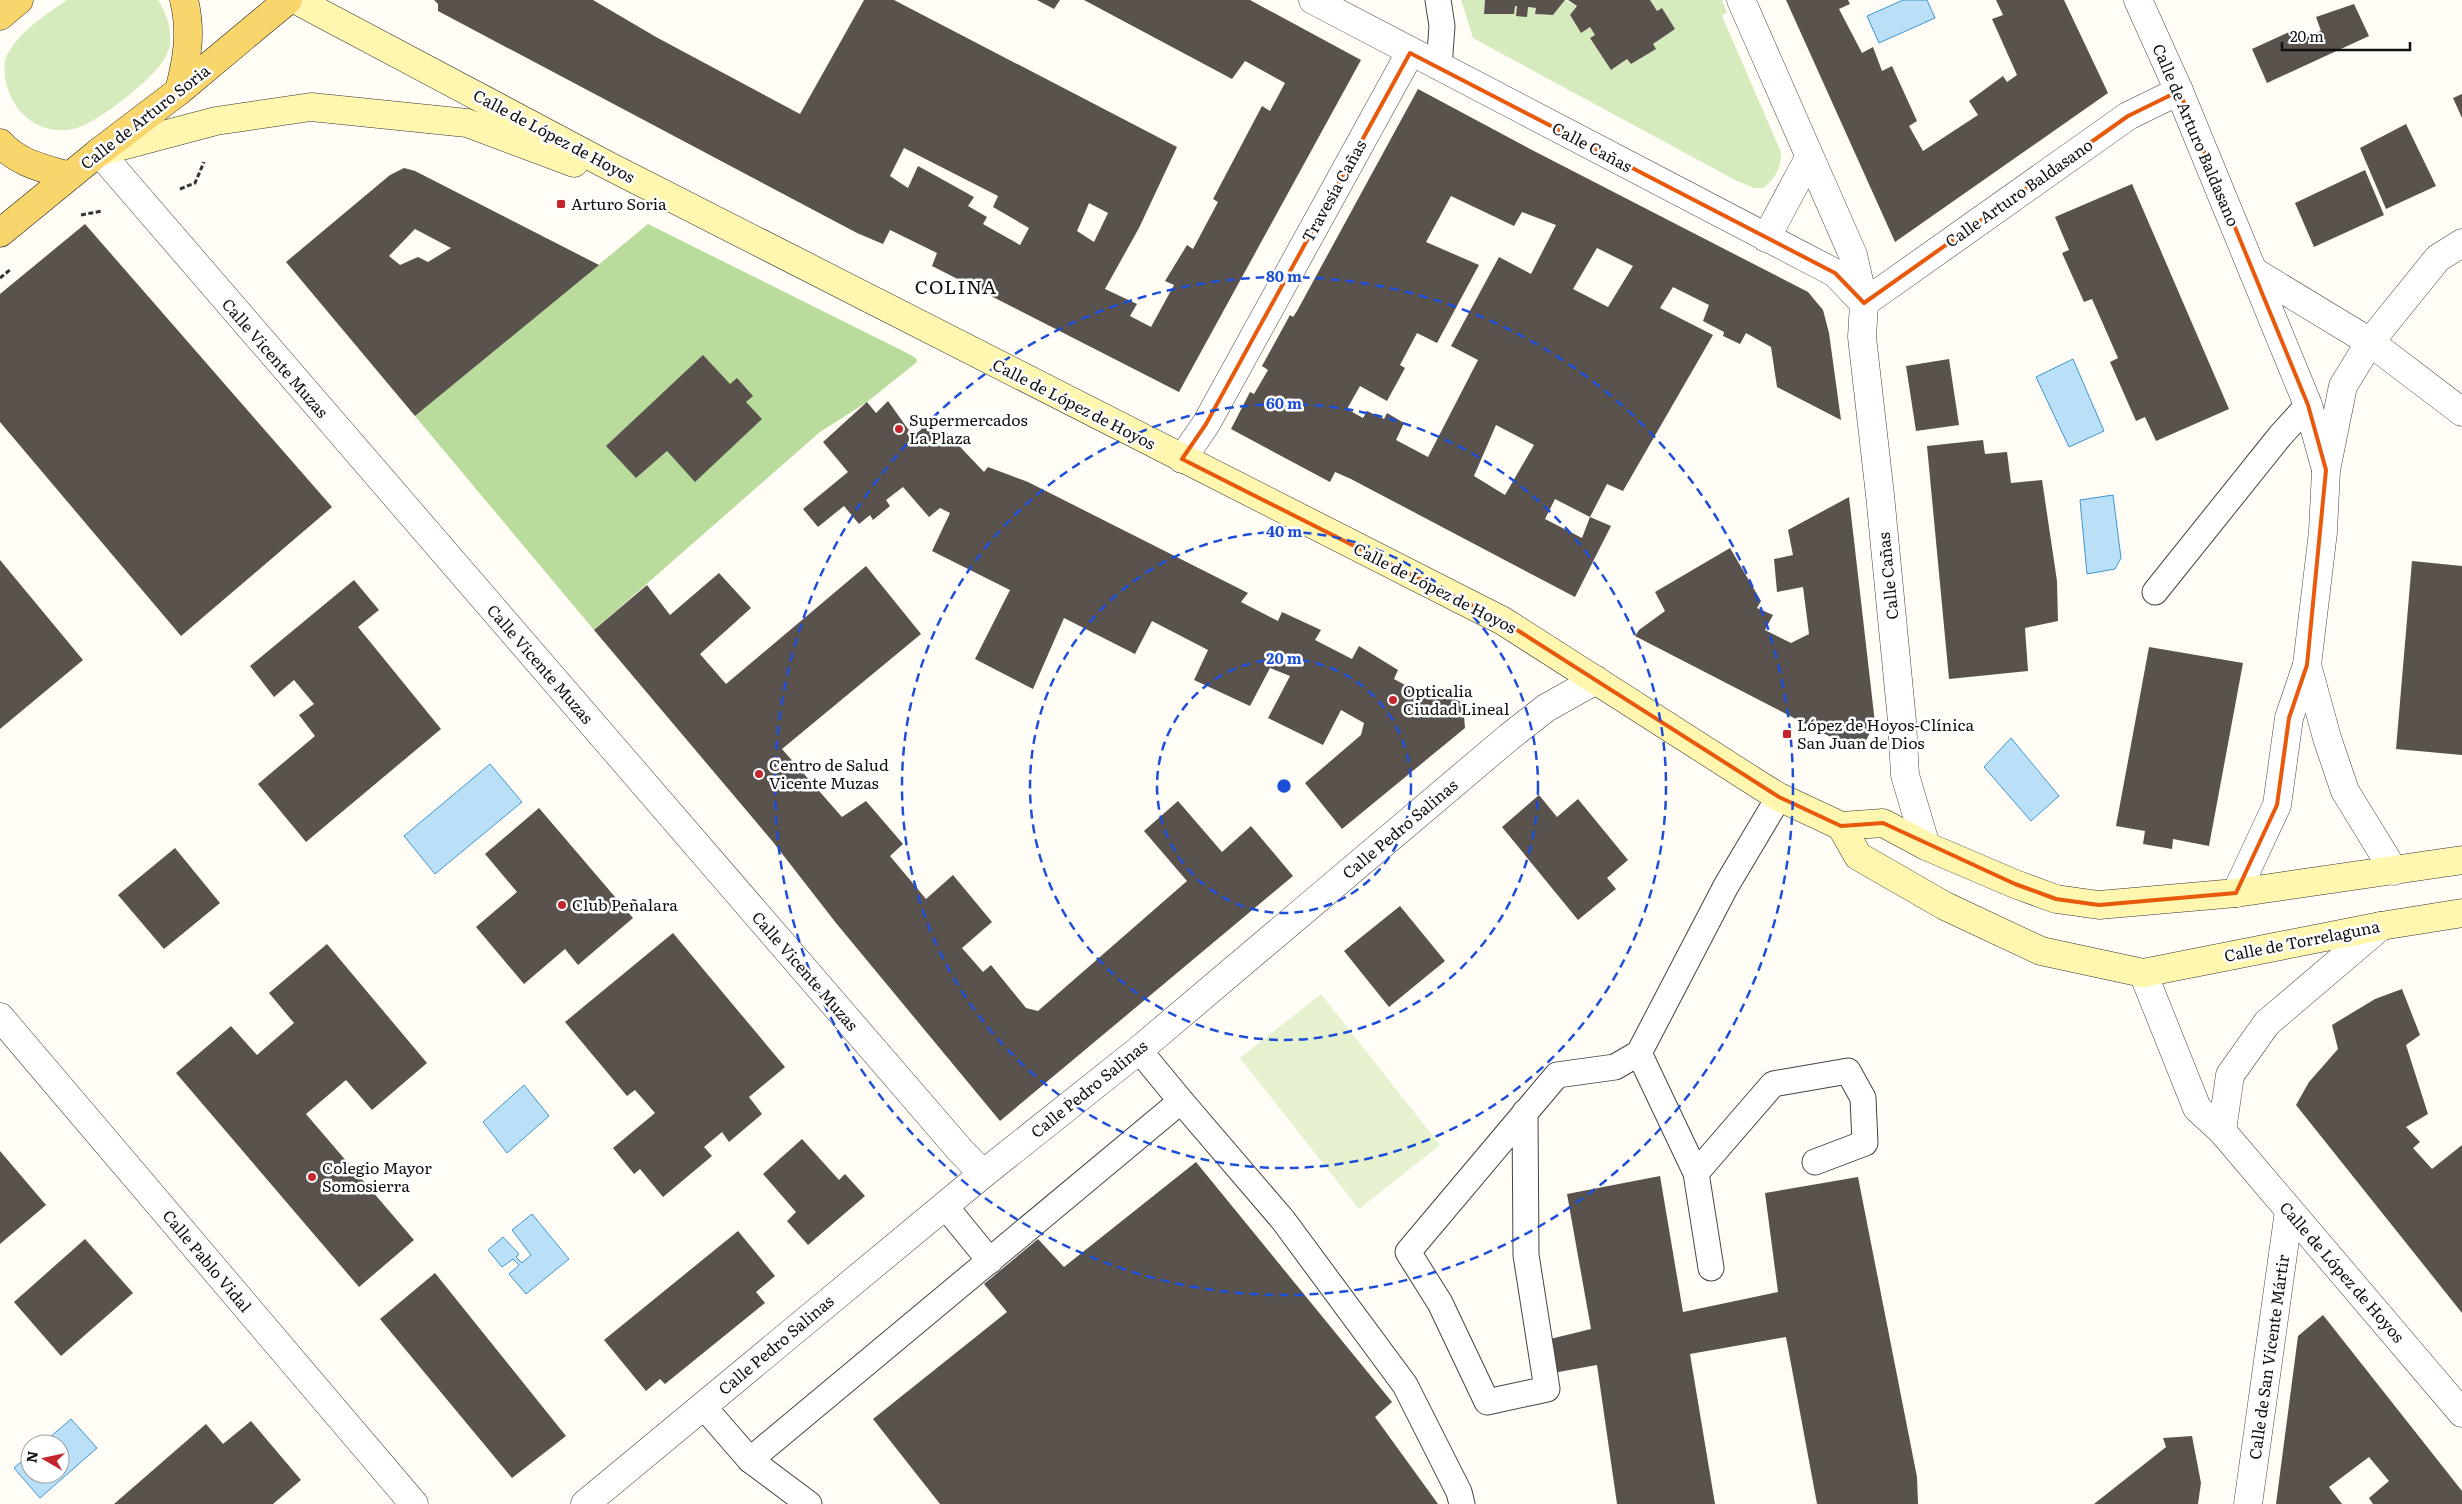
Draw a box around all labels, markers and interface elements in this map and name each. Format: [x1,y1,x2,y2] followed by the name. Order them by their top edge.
[2282,20,2410,52] scale bar
[2290,24,2324,47] text: 20 m
[2147,39,2246,230] street label: Calle de Arturo Baldasano
[75,58,215,174] street label: Calle de Arturo Soria
[469,82,640,188] street label: Calle de López de Hoyos
[1548,115,1637,177] street label: Calle Cañas
[1940,132,2097,252] street label: Calle Arturo Baldasano
[1295,135,1371,246] street label: Travesía Cañas
[571,191,667,215] place label: Arturo Soria
[555,198,567,210] marker: Arturo Soria
[1266,264,1302,287] text: 80 m
[915,272,997,300] district label: COLINA
[217,292,335,422] street label: Calle Vicente Muzas
[989,352,1160,455] street label: Calle de López de Hoyos
[1266,391,1302,414] text: 60 m
[909,407,1028,449] place label: Supermercados La Plaza
[893,423,905,435] marker: Supermercados La Plaza
[1266,519,1302,542] text: 40 m
[1870,531,1904,621] street label: Calle Cañas
[1350,536,1521,639] street label: Calle de López de Hoyos
[482,598,600,728] street label: Calle Vicente Muzas
[1266,646,1302,669] text: 20 m
[1403,678,1509,720] place label: Opticalia Ciudad Lineal
[1387,694,1399,706] marker: Opticalia Ciudad Lineal
[1797,712,1974,754] place label: López de Hoyos-Clínica San Juan de Dios
[1781,728,1793,740] marker: López de Hoyos-Clínica San Juan de Dios
[769,752,889,794] place label: Centro de Salud Vicente Muzas
[753,768,765,780] marker: Centro de Salud Vicente Muzas
[1336,773,1462,884] street label: Calle Pedro Salinas
[1275,777,1293,795] centre of rings
[572,892,678,916] place label: Club Peñalara
[556,899,568,911] marker: Club Peñalara
[747,905,865,1035] street label: Calle Vicente Muzas
[2222,913,2382,967] street label: Calle de Torrelaguna
[1025,1033,1152,1143] street label: Calle Pedro Salinas
[322,1155,432,1197] place label: Colegio Mayor Somosierra
[306,1171,318,1183] marker: Colegio Mayor Somosierra
[2275,1196,2411,1347] street label: Calle de López de Hoyos
[158,1204,258,1317] street label: Calle Pablo Vidal
[2242,1252,2294,1461] street label: Calle de San Vicente Mártir
[712,1289,838,1400] street label: Calle Pedro Salinas
[20,1434,70,1484] north arrow
[20,1449,42,1464] text: N

